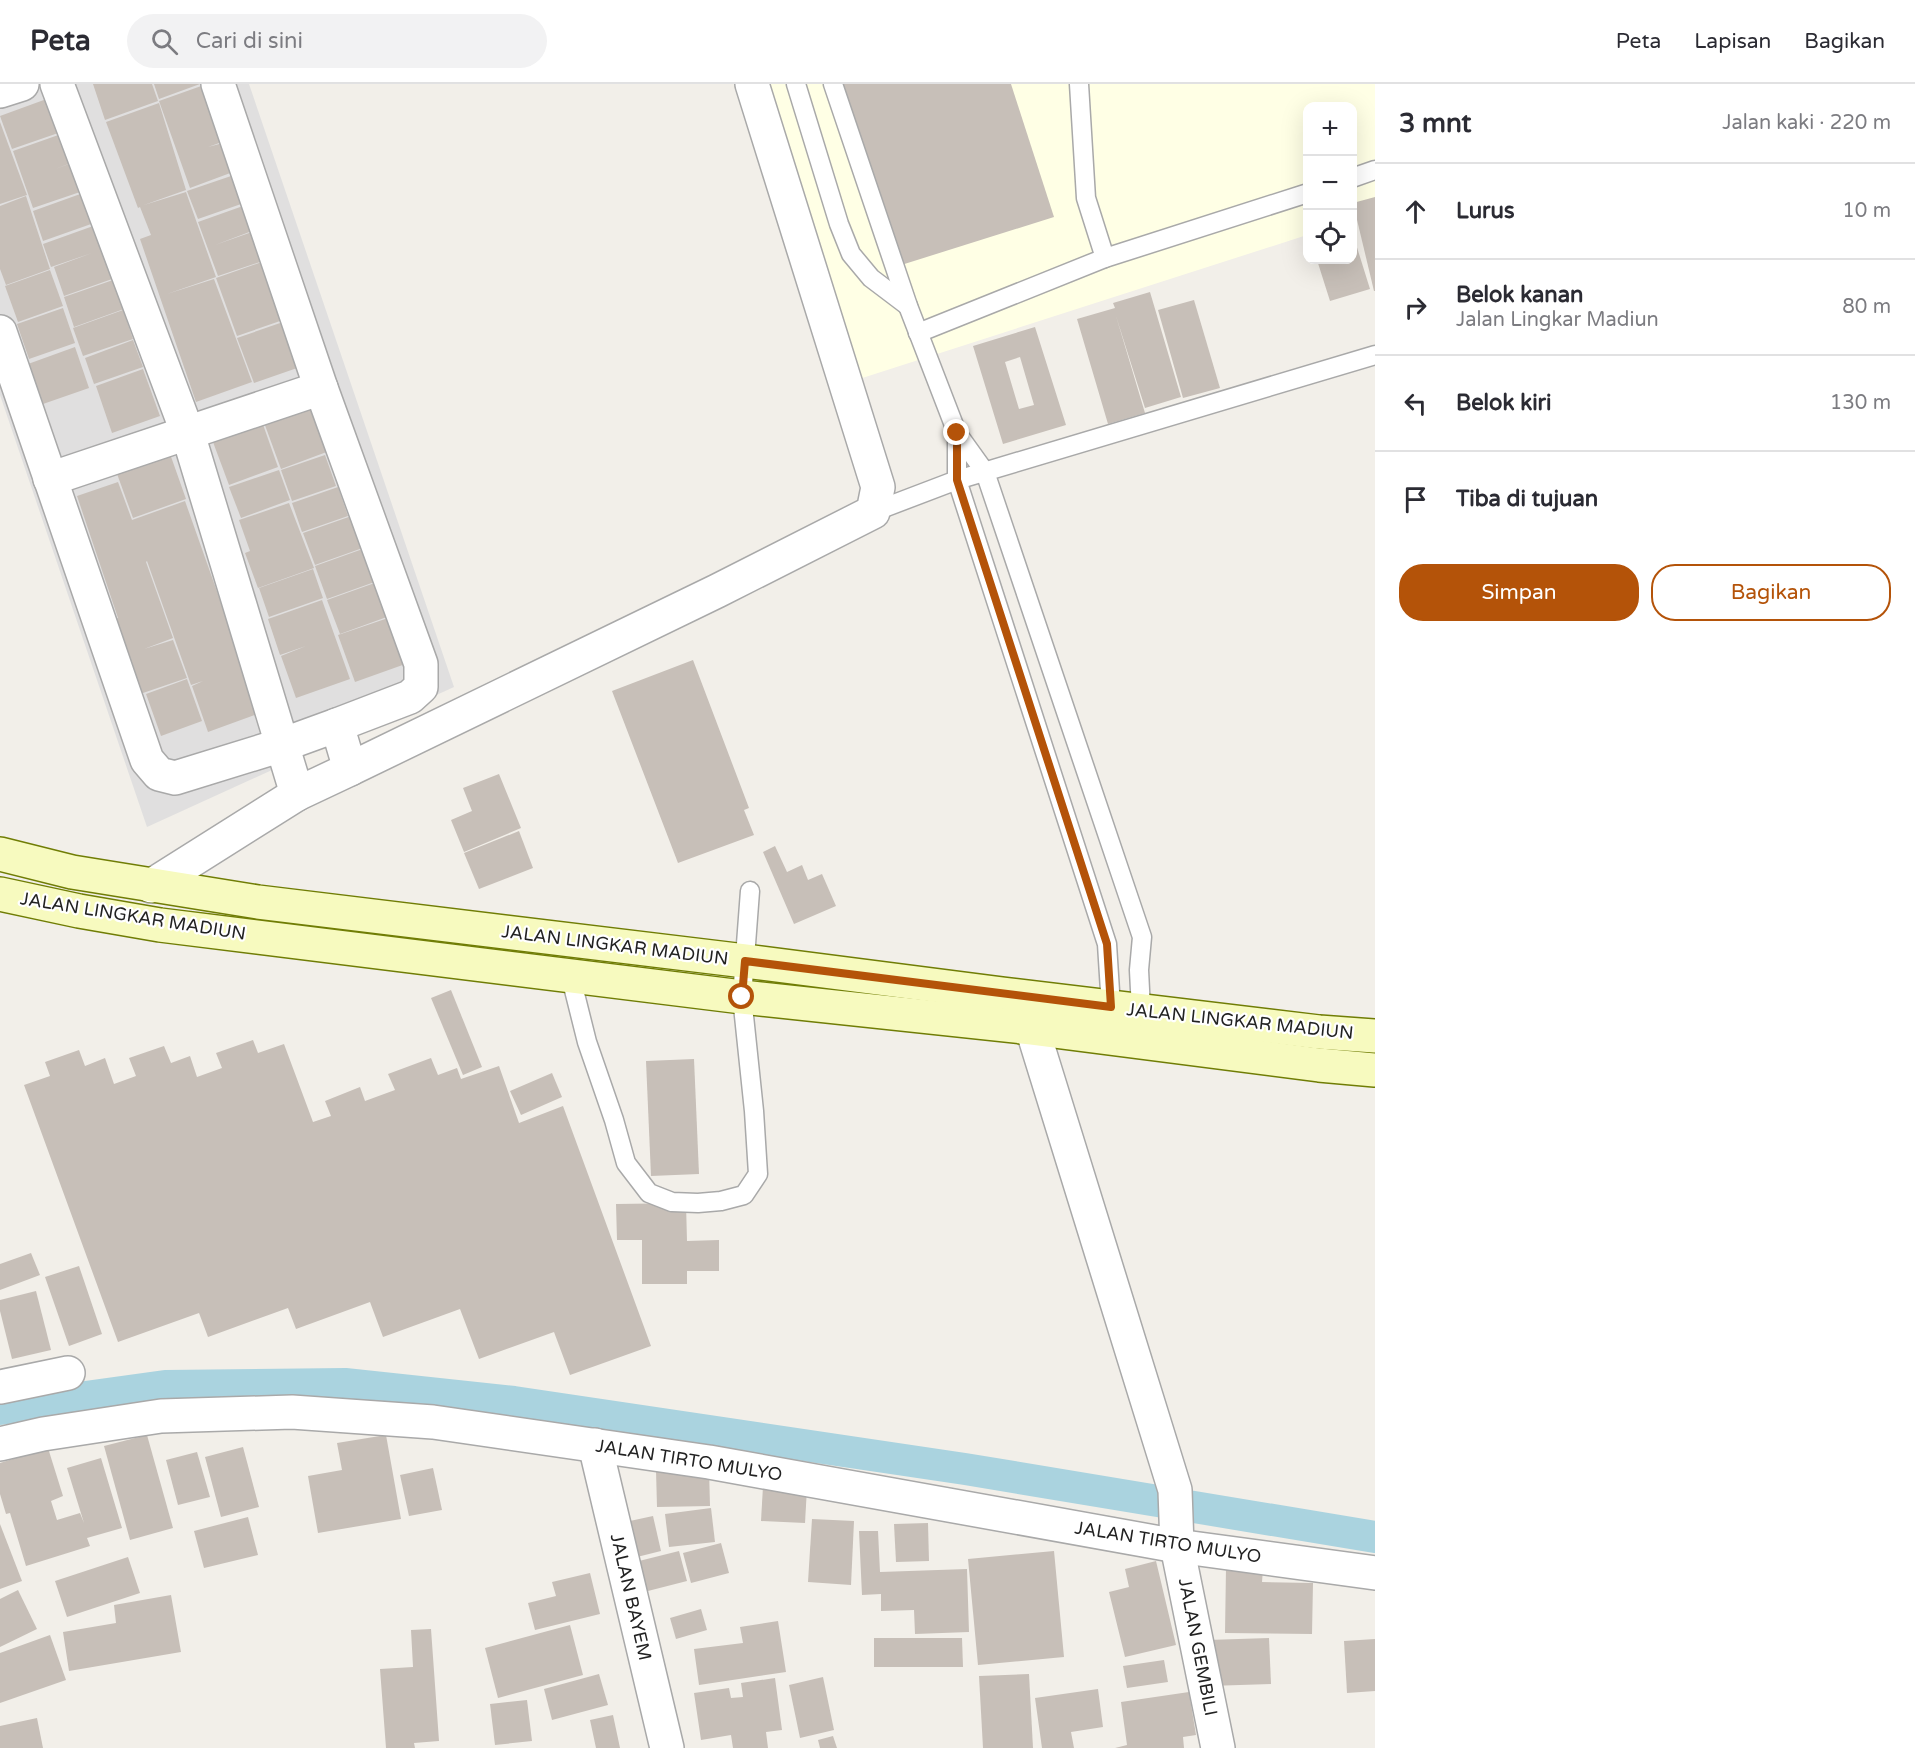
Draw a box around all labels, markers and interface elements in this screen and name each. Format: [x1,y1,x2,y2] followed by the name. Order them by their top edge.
[127,14,547,68] search box
[30,24,91,58] text: Peta
[148,25,181,58] icon: search
[196,28,303,54] text: Cari di sini
[1616,29,1661,54] text: Peta
[1694,29,1771,54] text: Lapisan
[1804,29,1885,54] text: Bagikan
[1303,102,1357,264] map controls
[1303,102,1357,156] button: +
[1399,108,1471,139] text: 3 mnt
[1722,111,1891,135] text: Jalan kaki · 220 m
[1303,156,1357,210] button: −
[1399,195,1432,228] icon: ahead
[1456,198,1514,224] text: Lurus
[1842,199,1891,223] text: 10 m
[1303,210,1357,264] button: locate
[1456,282,1583,308] text: Belok kanan
[1399,291,1432,324] icon: right
[1842,295,1891,319] text: 80 m
[1456,308,1659,332] text: Jalan Lingkar Madiun
[1399,387,1432,420] icon: left
[1456,390,1552,416] text: Belok kiri
[1830,391,1891,415] text: 130 m
[943,419,969,445] route end
[1399,483,1432,516] icon: arrive
[1456,486,1598,512] text: Tiba di tujuan
[1399,564,1639,621] button: Simpan
[1651,564,1891,621] button: Bagikan
[19,887,247,945] street label: JALAN LINGKAR MADIUN
[500,920,730,970] street label: JALAN LINGKAR MADIUN
[728,983,754,1009] route start
[1125,998,1355,1044] street label: JALAN LINGKAR MADIUN
[594,1434,784,1486] street label: JALAN TIRTO MULYO
[1073,1516,1263,1568] street label: JALAN TIRTO MULYO
[606,1531,656,1663] street label: JALAN BAYEM
[1174,1576,1222,1718] street label: JALAN GEMBILI

